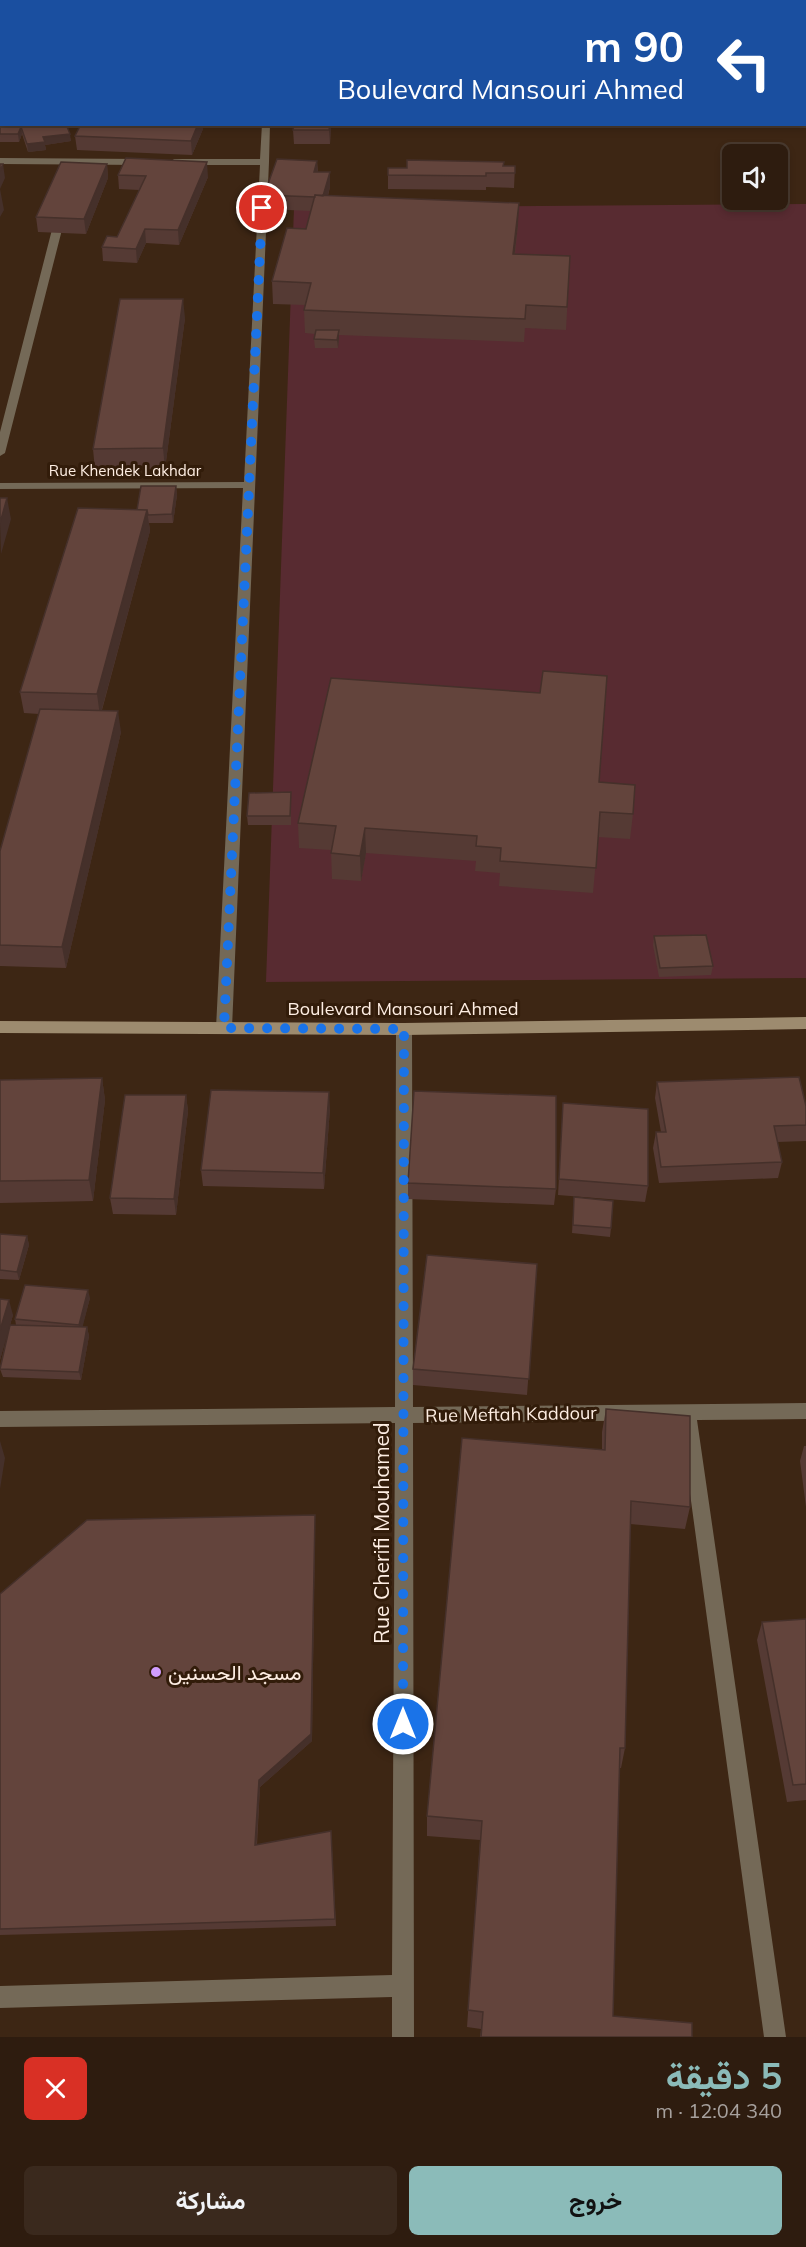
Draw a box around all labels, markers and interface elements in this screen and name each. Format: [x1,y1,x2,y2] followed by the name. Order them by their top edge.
[584,20,684,73] text: 90 m
[705,24,783,102] icon: left
[337,72,684,106] text: Boulevard Mansouri Ahmed
[722,144,788,210] map controls
[722,144,788,210] button: sound
[236,182,287,233] pin
[245,191,278,224] icon: arrive
[49,461,202,480] street label: Rue Khendek Lakhdar
[287,997,519,1020] street label: Boulevard Mansouri Ahmed
[425,1401,597,1427] street label: Rue Meftah Kaddour
[368,1422,394,1644] street label: Rue Cherifi Mouhamed
[168,1659,301,1685] place label: مسجد الحسنين
[149,1665,163,1679] marker: مسجد الحسنين
[371,1692,435,1756] position arrow
[666,2053,782,2098] text: 5 دقيقة
[24,2057,87,2120] button: close
[656,2098,782,2123] text: 340 m · 12:04
[24,2166,397,2235] button: مشاركة
[409,2166,782,2235] button: خروج

